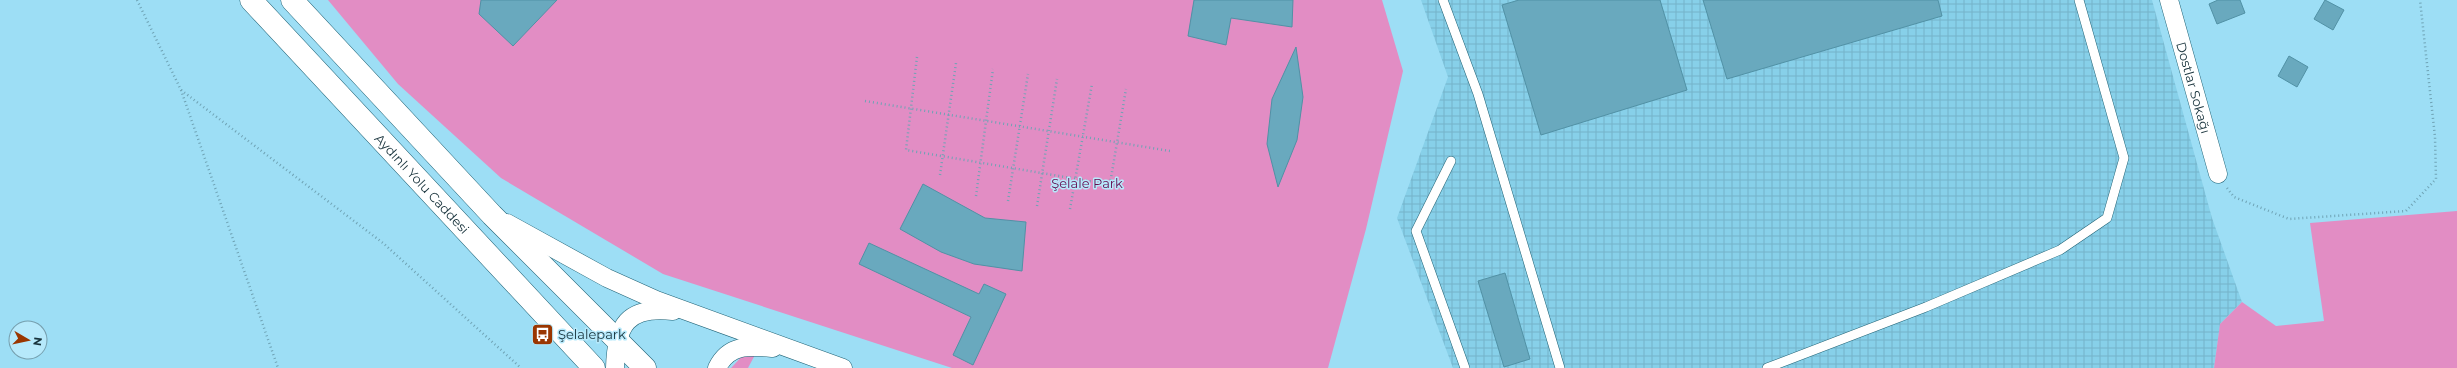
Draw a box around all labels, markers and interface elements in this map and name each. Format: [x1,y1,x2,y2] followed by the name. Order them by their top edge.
[2173,40,2214,135] street label: Dostlar Sokağı
[372,130,473,237] street label: Aydınlı Yolu Caddesi
[1051,175,1123,191] park label: Şelale Park
[8,320,48,360] north arrow
[529,321,555,347] bus stop icon: Şelalepark
[558,326,626,342] place label: Şelalepark
[30,336,45,347] text: N

